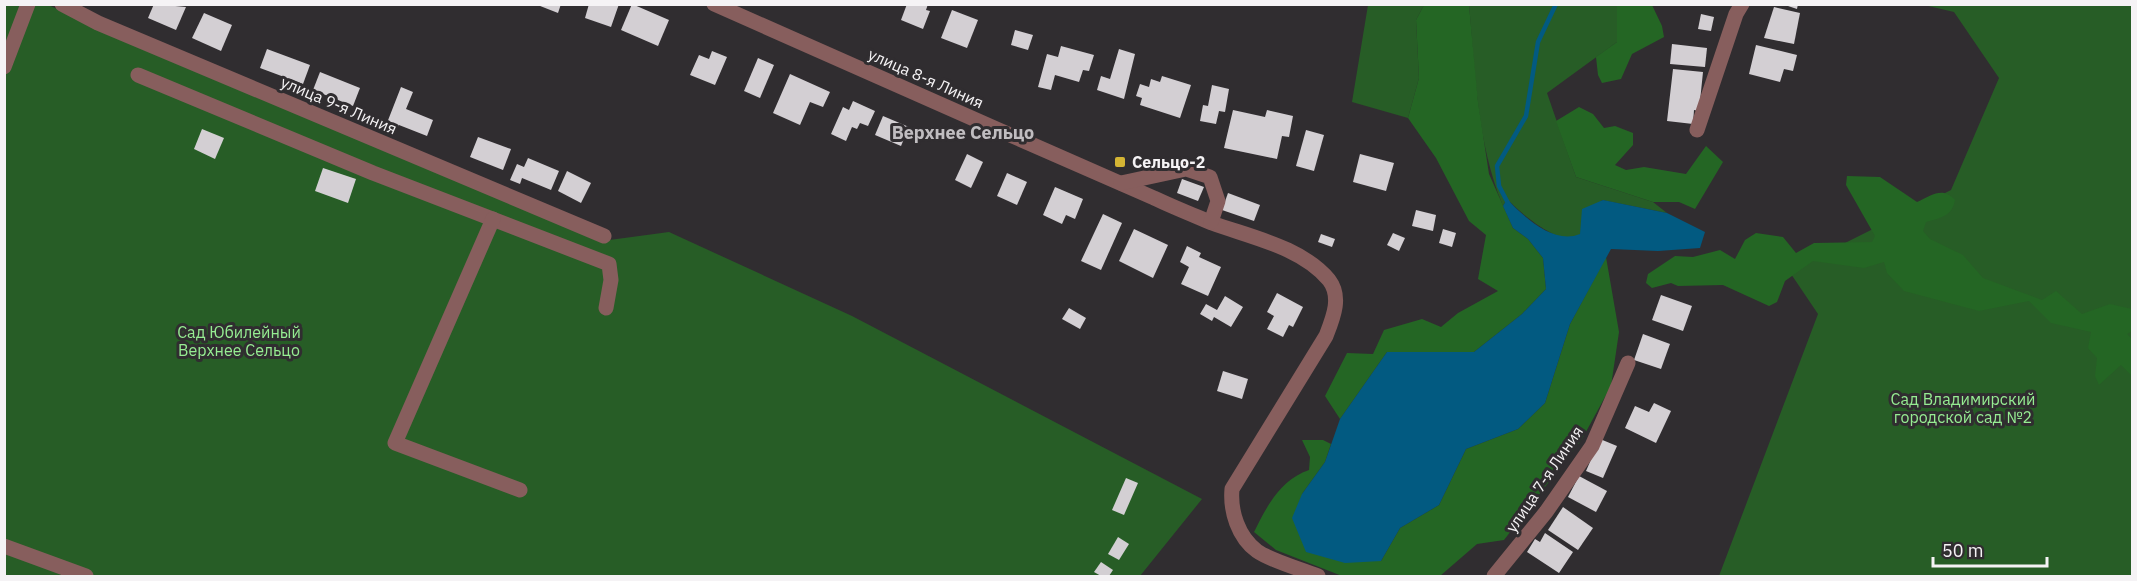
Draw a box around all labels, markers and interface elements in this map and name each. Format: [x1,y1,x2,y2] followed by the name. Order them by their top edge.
[865,44,987,112] street label: улица 8-я Линия
[278,72,400,138] street label: улица 9-я Линия
[892,121,1034,144] district label: Верхнее Сельцо
[1132,152,1205,172] place label: Сельцо-2
[1113,155,1127,169] marker: Сельцо-2
[177,322,301,360] park label: Сад Юбилейный Верхнее Сельцо
[1891,389,2036,427] park label: Сад Владимирский городской сад №2
[1501,422,1587,536] street label: улица 7-я Линия
[1933,530,2047,568] scale bar
[1942,539,1984,562] text: 50 m

